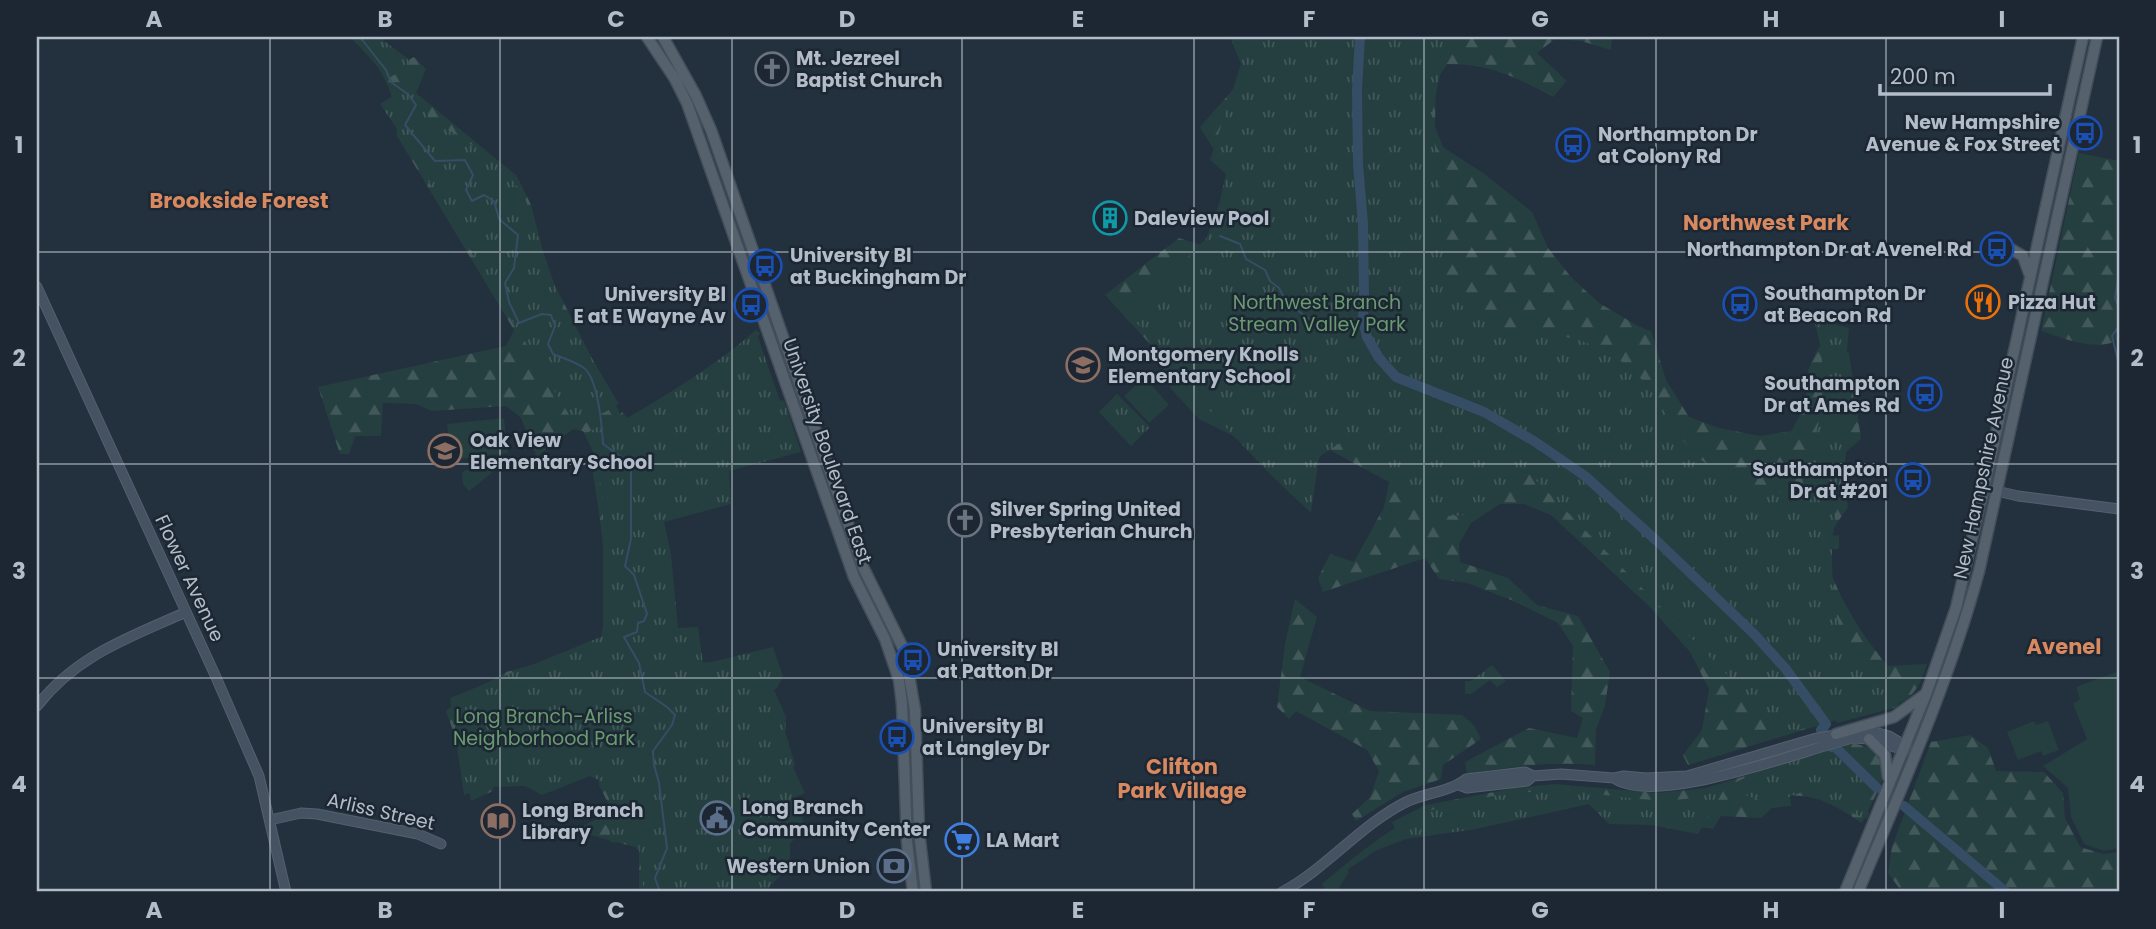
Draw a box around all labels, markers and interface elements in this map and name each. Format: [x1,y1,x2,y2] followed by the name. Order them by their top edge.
[146,3,163,35] text: A
[377,3,393,35] text: B
[607,3,625,35] text: C
[839,3,855,35] text: D
[1072,3,1084,35] text: E
[1303,3,1315,35] text: F
[1531,3,1549,35] text: G
[1763,3,1779,35] text: H
[1999,3,2005,35] text: I
[796,45,943,94] place label: Mt. Jezreel Baptist Church
[753,50,791,88] church icon: Mt. Jezreel Baptist Church
[1880,52,2049,96] scale bar
[1890,62,1956,91] text: 200 m
[1866,109,2060,158] place label: New Hampshire Avenue & Fox Street
[2066,114,2104,152] bus stop icon: New Hampshire Avenue & Fox Street
[1598,121,1758,170] place label: Northampton Dr at Colony Rd
[1554,126,1592,164] bus stop icon: Northampton Dr at Colony Rd
[15,129,23,161] text: 1
[2133,129,2141,161] text: 1
[149,186,329,215] district label: Brookside Forest
[1091,199,1129,237] building icon: Daleview Pool
[1134,205,1269,232] place label: Daleview Pool
[1683,208,1849,237] district label: Northwest Park
[1978,230,2016,268] bus stop icon: Northampton Dr at Avenel Rd
[1687,236,1972,263] place label: Northampton Dr at Avenel Rd
[790,242,966,291] place label: University Bl at Buckingham Dr
[746,247,784,285] bus stop icon: University Bl at Buckingham Dr
[1764,280,1926,329] place label: Southampton Dr at Beacon Rd
[573,281,726,330] place label: University Bl E at E Wayne Av
[1964,283,2002,321] restaurant icon: Pizza Hut
[1721,285,1759,323] bus stop icon: Southampton Dr at Beacon Rd
[732,286,770,324] bus stop icon: University Bl E at E Wayne Av
[1228,289,1406,338] park label: Northwest Branch Stream Valley Park
[2008,289,2096,316] place label: Pizza Hut
[776,335,879,568] street label: University Boulevard East
[1108,341,1299,390] place label: Montgomery Knolls Elementary School
[12,342,26,374] text: 2
[2130,342,2144,374] text: 2
[1064,346,1102,384] school or university icon: Montgomery Knolls Elementary School
[1947,355,2020,582] street label: New Hampshire Avenue
[1764,370,1900,419] place label: Southampton Dr at Ames Rd
[1906,375,1944,413] bus stop icon: Southampton Dr at Ames Rd
[470,427,653,476] place label: Oak View Elementary School
[426,432,464,470] school or university icon: Oak View Elementary School
[1752,456,1888,505] place label: Southampton Dr at #201
[1894,461,1932,499] bus stop icon: Southampton Dr at #201
[990,496,1193,545] place label: Silver Spring United Presbyterian Church
[946,501,984,539] church icon: Silver Spring United Presbyterian Church
[148,510,231,646] street label: Flower Avenue
[12,555,26,587] text: 3
[2130,555,2144,587] text: 3
[2027,632,2101,661] district label: Avenel
[937,636,1059,685] place label: University Bl at Patton Dr
[894,641,932,679] bus stop icon: University Bl at Patton Dr
[453,703,635,752] park label: Long Branch-Arliss Neighborhood Park
[922,713,1050,762] place label: University Bl at Langley Dr
[878,718,916,756] bus stop icon: University Bl at Langley Dr
[1117,752,1247,805] district label: Clifton Park Village
[11,768,27,800] text: 4
[2129,768,2145,800] text: 4
[324,786,437,837] street label: Arliss Street
[742,794,930,843] place label: Long Branch Community Center
[522,797,644,846] place label: Long Branch Library
[698,799,736,837] public building icon: Long Branch Community Center
[479,802,517,840] library icon: Long Branch Library
[943,821,981,859] supermarket icon: LA Mart
[986,827,1060,854] place label: LA Mart
[875,847,913,885] bank icon: Western Union
[727,853,870,880] place label: Western Union
[146,894,163,926] text: A
[377,894,393,926] text: B
[607,894,625,926] text: C
[839,894,855,926] text: D
[1072,894,1084,926] text: E
[1303,894,1315,926] text: F
[1531,894,1549,926] text: G
[1763,894,1779,926] text: H
[1999,894,2005,926] text: I

